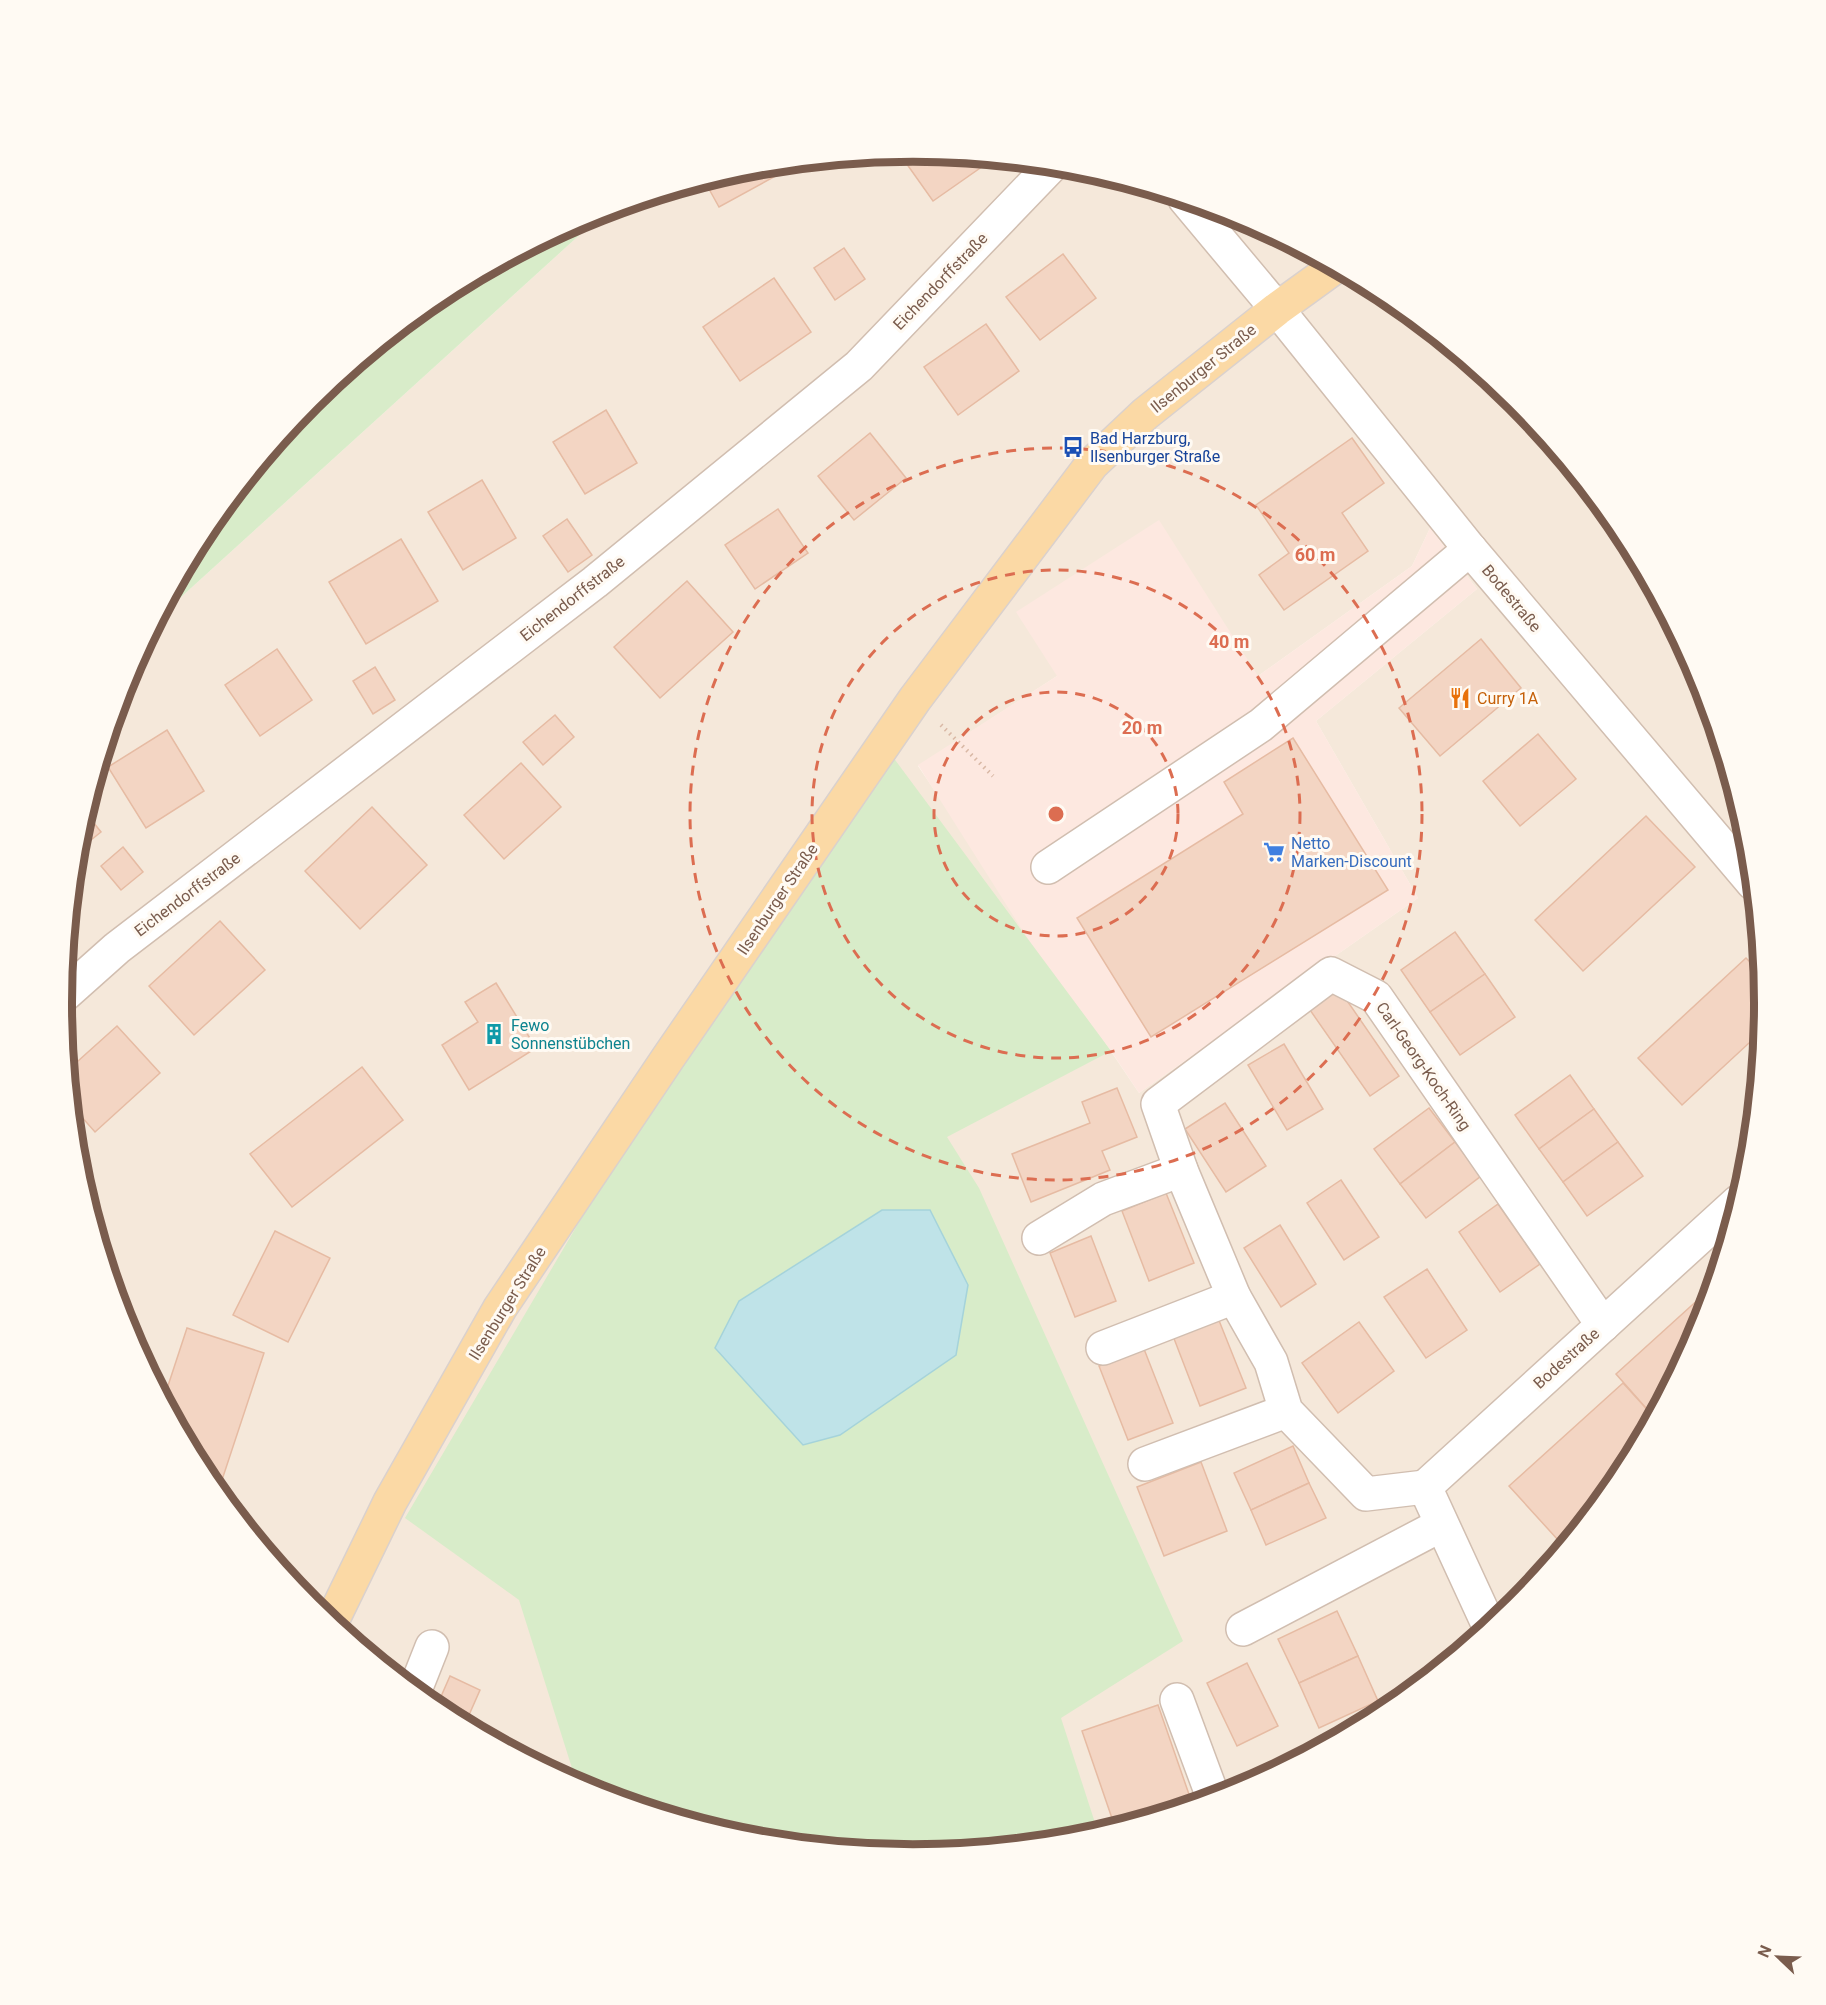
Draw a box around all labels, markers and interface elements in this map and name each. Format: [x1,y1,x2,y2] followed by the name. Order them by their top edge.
[889,229,992,334] street label: Eichendorffstraße
[1147,320,1260,417] street label: Ilsenburger Straße
[1090,429,1220,466] place label: Bad Harzburg, Ilsenburger Straße
[1061,435,1085,459] bus stop icon: Bad Harzburg, Ilsenburger Straße
[1295,544,1335,565] text: 60 m
[516,552,628,645] street label: Eichendorffstraße
[1478,561,1545,636] street label: Bodestraße
[1209,631,1249,652] text: 40 m
[1448,686,1472,710] restaurant icon: Curry 1A
[1477,689,1539,708] place label: Curry 1A
[1122,717,1162,738] text: 20 m
[1046,804,1066,824] centre of rings
[1291,834,1412,871] place label: Netto Marken-Discount
[733,840,822,959] street label: Ilsenburger Straße
[1262,840,1286,864] supermarket icon: Netto Marken-Discount
[131,848,244,940] street label: Eichendorffstraße
[1372,999,1475,1134] street label: Carl-Georg-Koch-Ring
[511,1016,630,1053] place label: Fewo Sonnenstübchen
[482,1022,506,1046] building icon: Fewo Sonnenstübchen
[465,1243,550,1364] street label: Ilsenburger Straße
[1530,1324,1603,1393] street label: Bodestraße
[1748,1927,1808,1987] north arrow
[1754,1942,1776,1960] text: N

